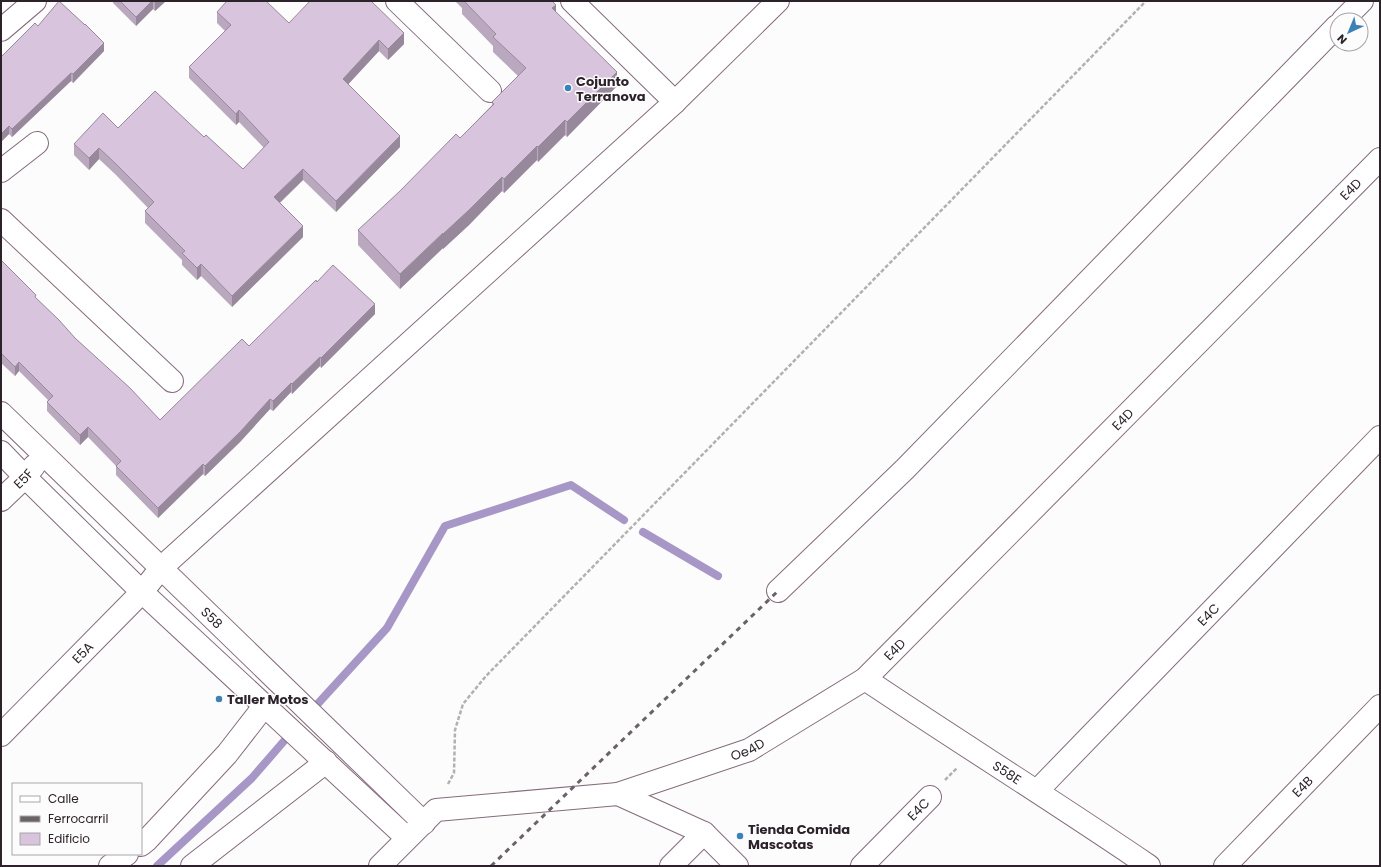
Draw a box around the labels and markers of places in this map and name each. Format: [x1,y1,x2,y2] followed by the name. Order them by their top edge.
[576,72,646,106] place label: Cojunto Terranova
[563,83,573,93] marker: Cojunto Terranova
[227,690,309,709] place label: Taller Motos
[214,694,224,704] marker: Taller Motos
[748,820,850,854] place label: Tienda Comida Mascotas
[735,831,745,841] marker: Tienda Comida Mascotas

